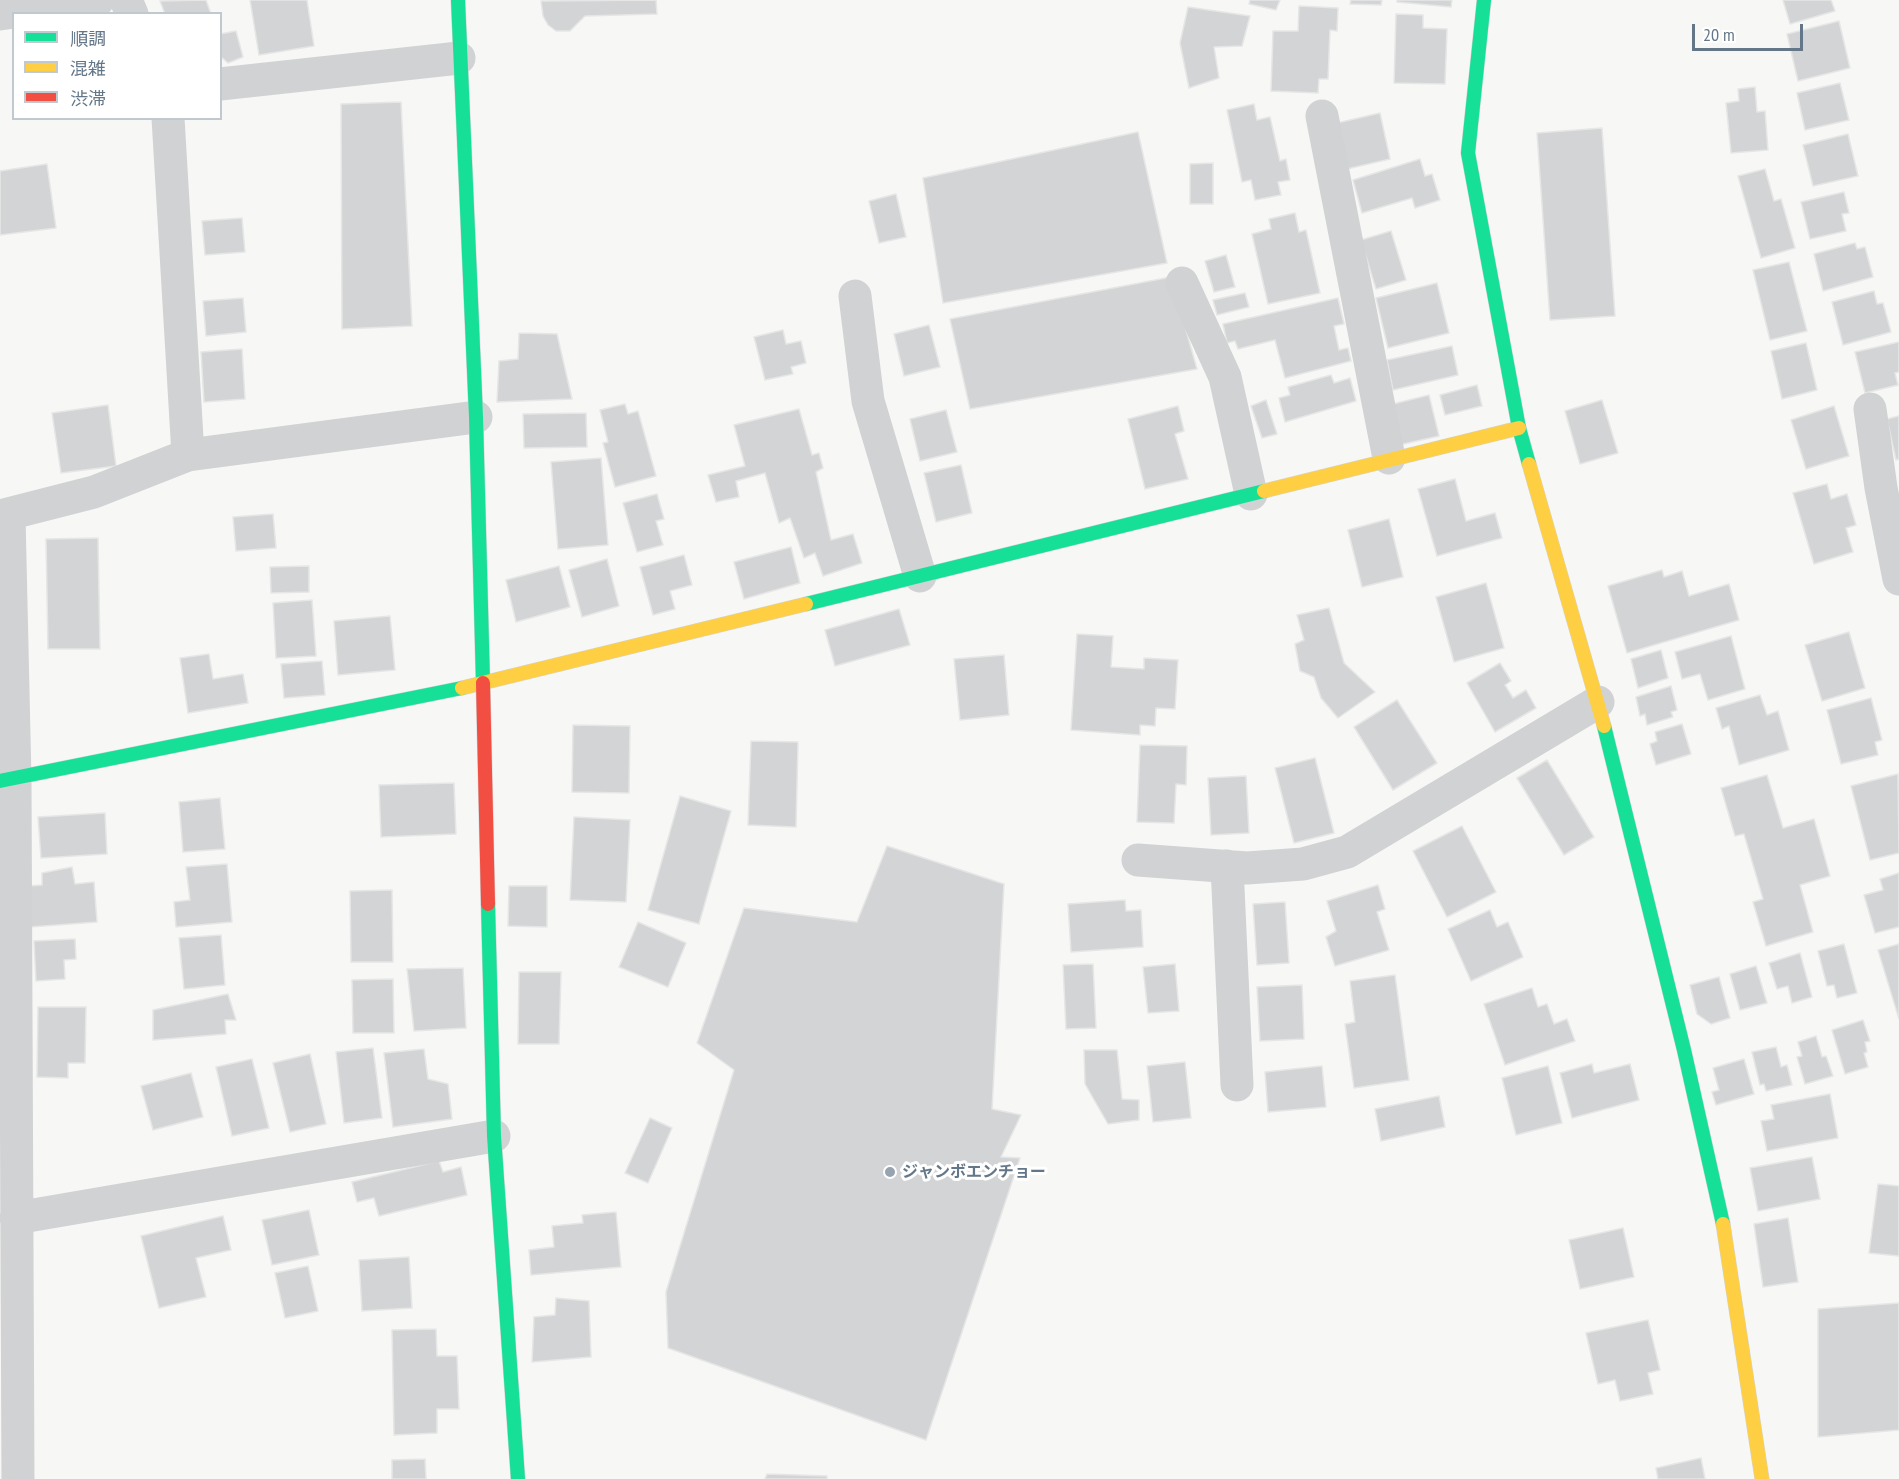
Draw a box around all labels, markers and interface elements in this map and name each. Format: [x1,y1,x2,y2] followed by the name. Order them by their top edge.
[12,12,222,120] legend
[1695,12,1806,50] scale bar
[1703,23,1735,46] text: 20 m
[70,27,106,50] text: 順調
[70,57,106,80] text: 混雑
[70,87,106,110] text: 渋滞
[902,1162,1046,1182] place label: ジャンボエンチョー
[883,1165,897,1179] marker: ジャンボエンチョー

